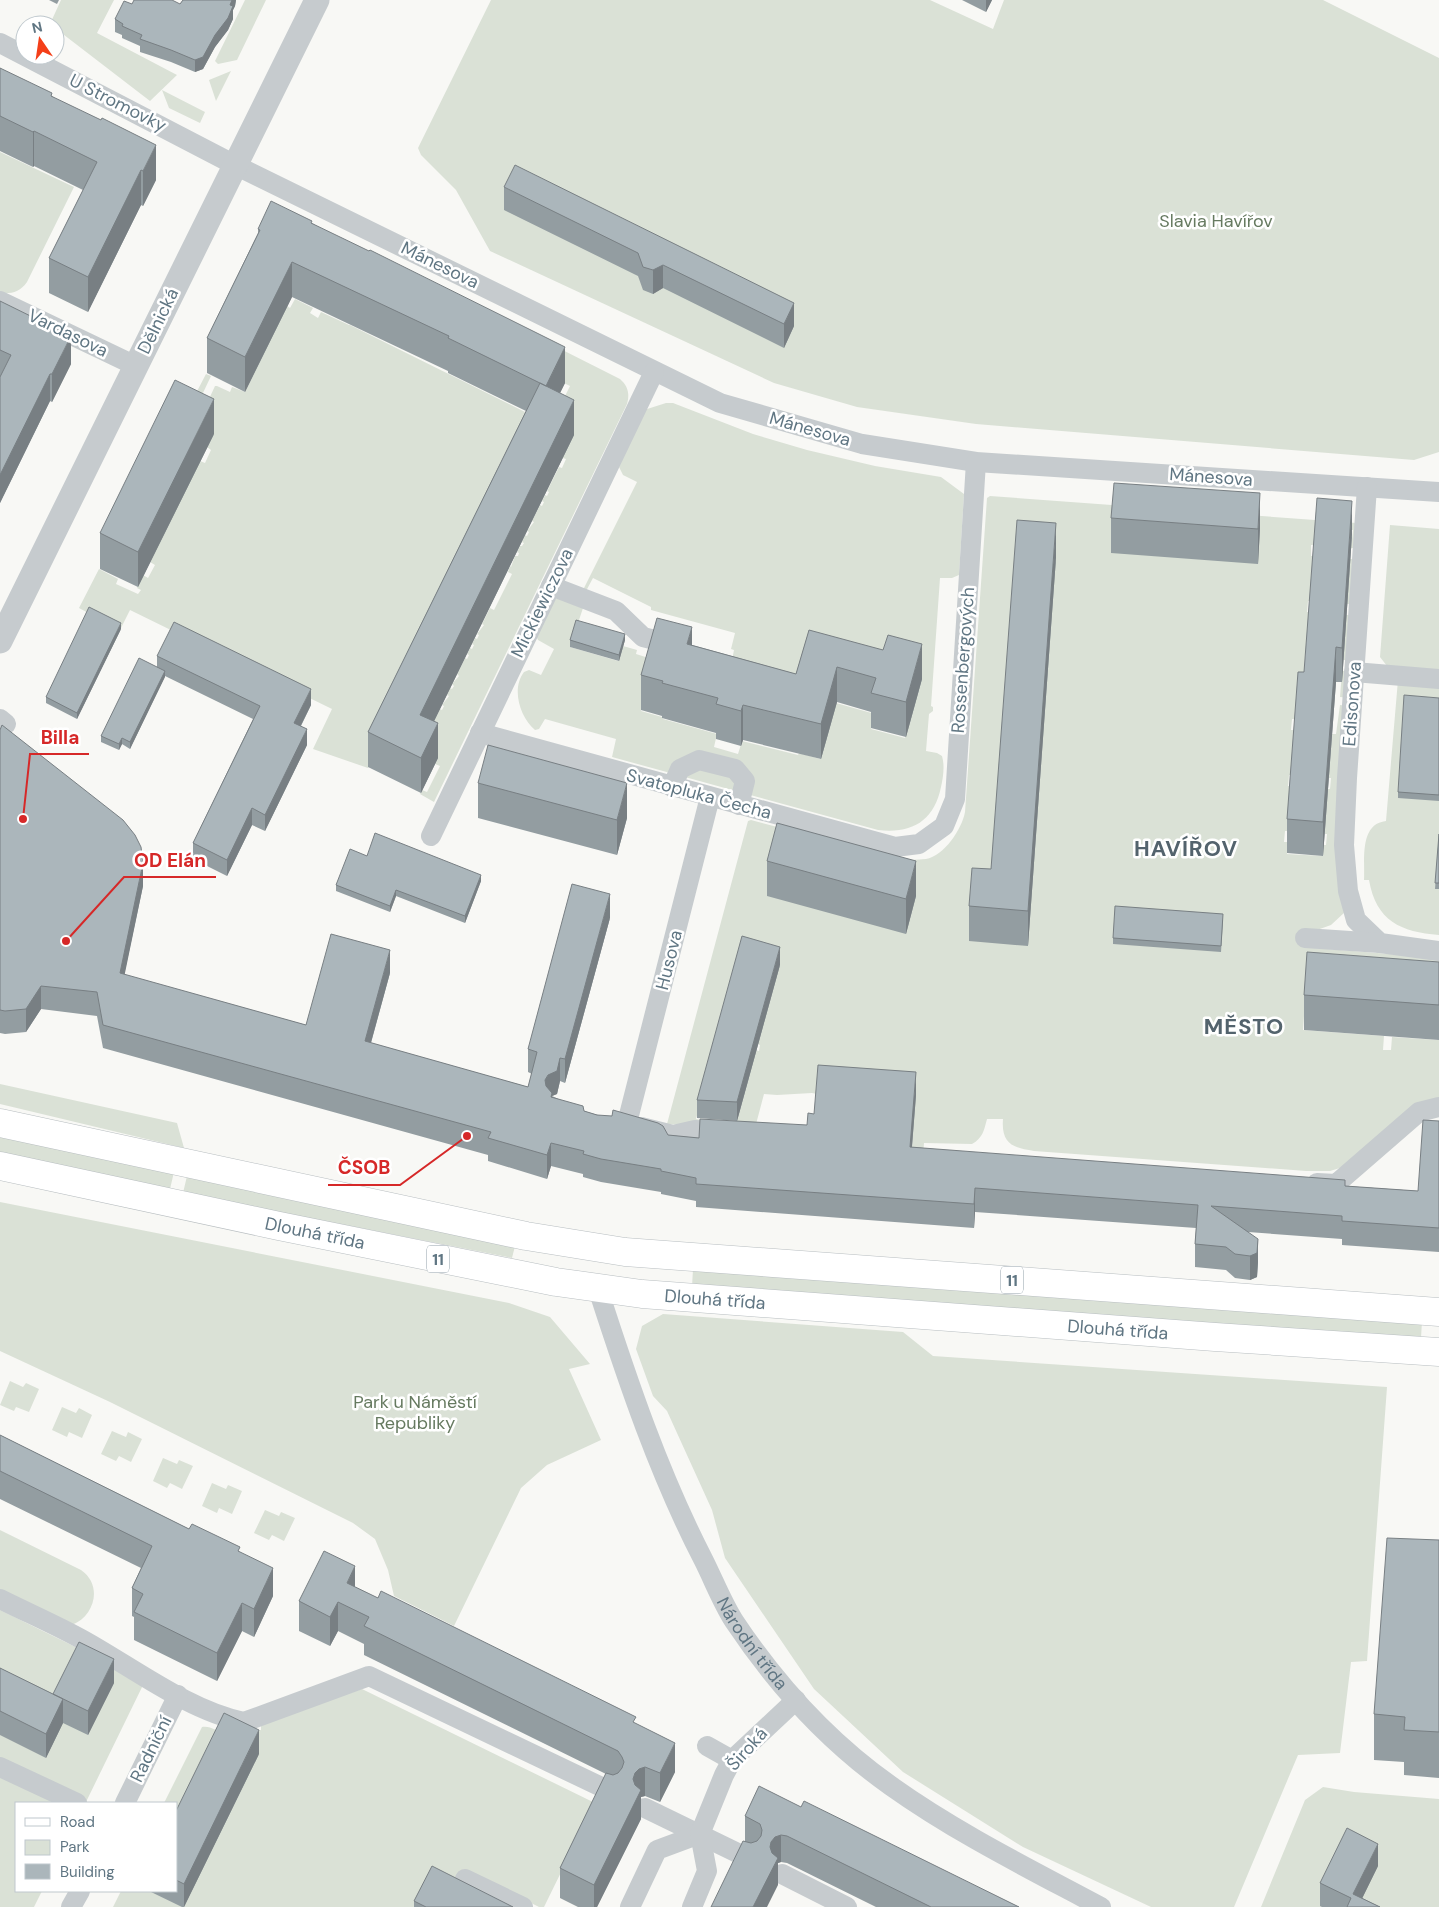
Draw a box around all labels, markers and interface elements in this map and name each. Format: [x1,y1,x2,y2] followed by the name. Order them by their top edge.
[15,15,65,65] north arrow
[30,17,44,37] text: N
[65,68,171,138] street label: U Stromovky
[1159,209,1273,233] park label: Slavia Havířov
[397,236,483,294] street label: Mánesova
[132,284,184,358] street label: Dělnická
[24,303,112,363] street label: Vardasova
[767,406,853,452] street label: Mánesova
[1168,462,1254,492] street label: Mánesova
[505,544,579,662] street label: Mickiewiczova
[946,586,980,734] street label: Rossenbergových
[1337,661,1367,747] street label: Edisonova
[30,720,89,754] callout: Billa
[41,725,79,750] text: Billa
[624,763,774,825] street label: Svatopluka Čecha
[1134,834,1238,863] district label: HAVÍŘOV
[124,843,216,877] callout: OD Elán
[134,848,206,873] text: OD Elán
[650,928,688,992] street label: Husova
[1204,1012,1284,1041] district label: MĚSTO
[328,1151,400,1185] callout: ČSOB
[338,1155,390,1180] text: ČSOB
[263,1211,367,1255] street label: Dlouhá třída
[427,1246,449,1272] road number: 11
[1001,1266,1023,1294] road number: 11
[664,1284,766,1315] street label: Dlouhá třída
[1066,1314,1169,1345] street label: Dlouhá třída
[353,1390,477,1435] park label: Park u Náměstí Republiky
[711,1593,793,1695] street label: Národní třída
[125,1712,177,1786] street label: Radniční
[721,1722,773,1776] street label: Široká
[15,1802,178,1892] legend
[60,1812,95,1832] text: Road
[60,1837,90,1857] text: Park
[60,1862,115,1882] text: Building

